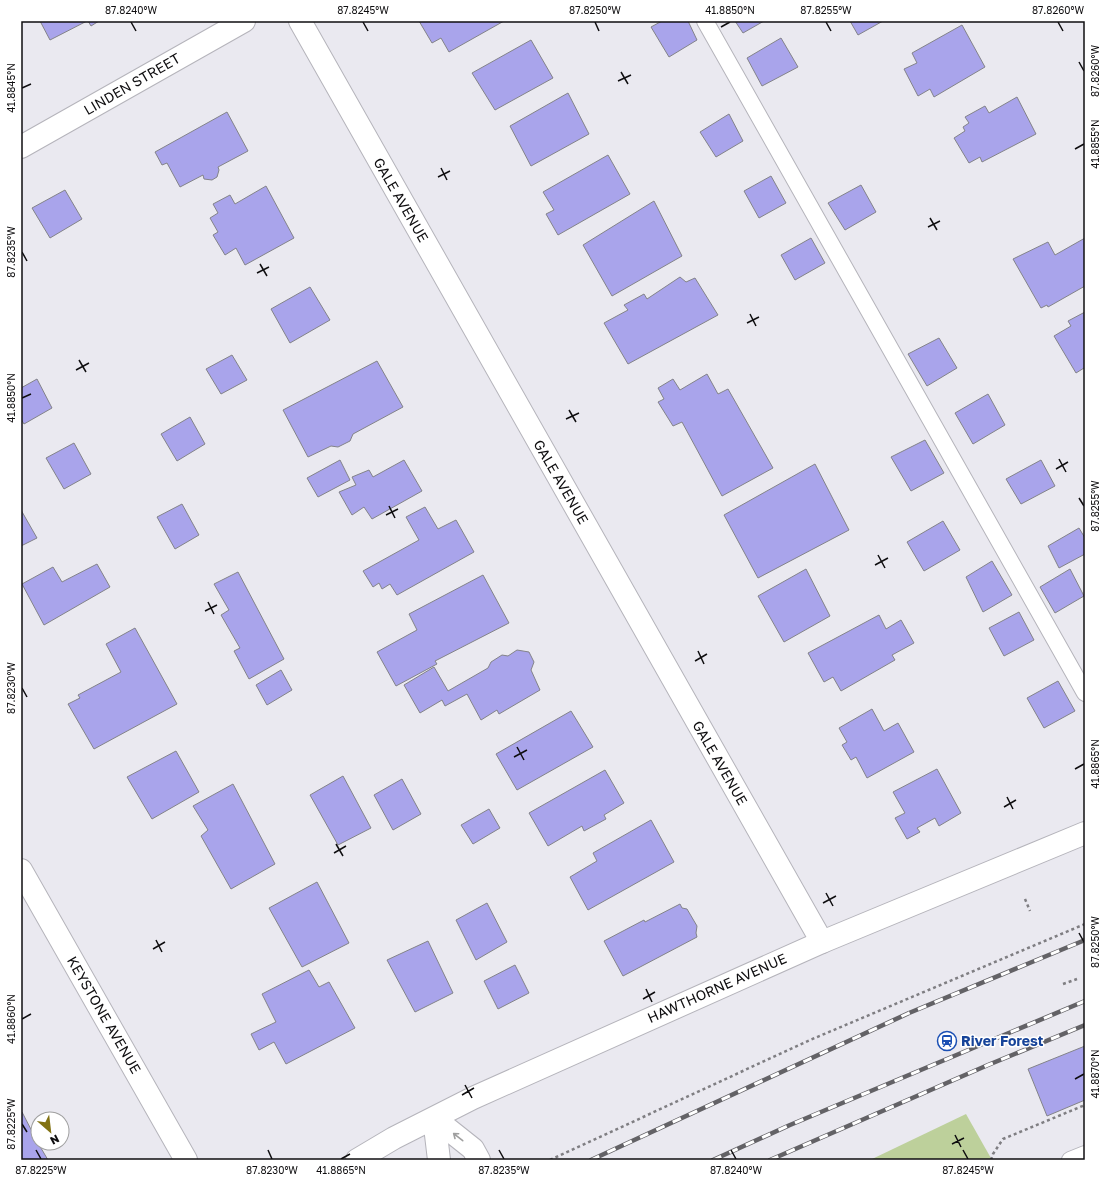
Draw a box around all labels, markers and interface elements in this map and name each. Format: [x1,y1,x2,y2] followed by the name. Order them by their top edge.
[105,4,157,16] text: 87.8240°W
[337,4,389,16] text: 87.8245°W
[569,4,621,16] text: 87.8250°W
[705,4,755,16] text: 41.8850°N
[800,4,852,16] text: 87.8255°W
[1032,4,1084,16] text: 87.8260°W
[1089,45,1101,97] text: 87.8260°W
[81,49,183,118] street label: LINDEN STREET
[5,63,17,113] text: 41.8845°N
[1089,119,1101,169] text: 41.8855°N
[370,155,432,245] street label: GALE AVENUE
[5,226,17,278] text: 87.8235°W
[5,373,17,423] text: 41.8850°N
[530,437,592,527] street label: GALE AVENUE
[1089,480,1101,532] text: 87.8255°W
[5,662,17,714] text: 87.8230°W
[689,718,751,808] street label: GALE AVENUE
[1089,739,1101,789] text: 41.8865°N
[1089,916,1101,968] text: 87.8250°W
[645,949,789,1026] street label: HAWTHORNE AVENUE
[64,953,145,1076] street label: KEYSTONE AVENUE
[5,994,17,1044] text: 41.8860°N
[936,1030,958,1052] station icon: River Forest
[961,1032,1044,1049] place label: River Forest
[1089,1049,1101,1099] text: 41.8870°N
[5,1098,17,1150] text: 87.8225°W
[30,1111,70,1151] north arrow
[48,1133,62,1148] text: N
[453,1133,464,1142] one-way arrow
[15,1164,67,1176] text: 87.8225°W
[246,1164,298,1176] text: 87.8230°W
[316,1164,366,1176] text: 41.8865°N
[478,1164,530,1176] text: 87.8235°W
[710,1164,762,1176] text: 87.8240°W
[942,1164,994,1176] text: 87.8245°W

